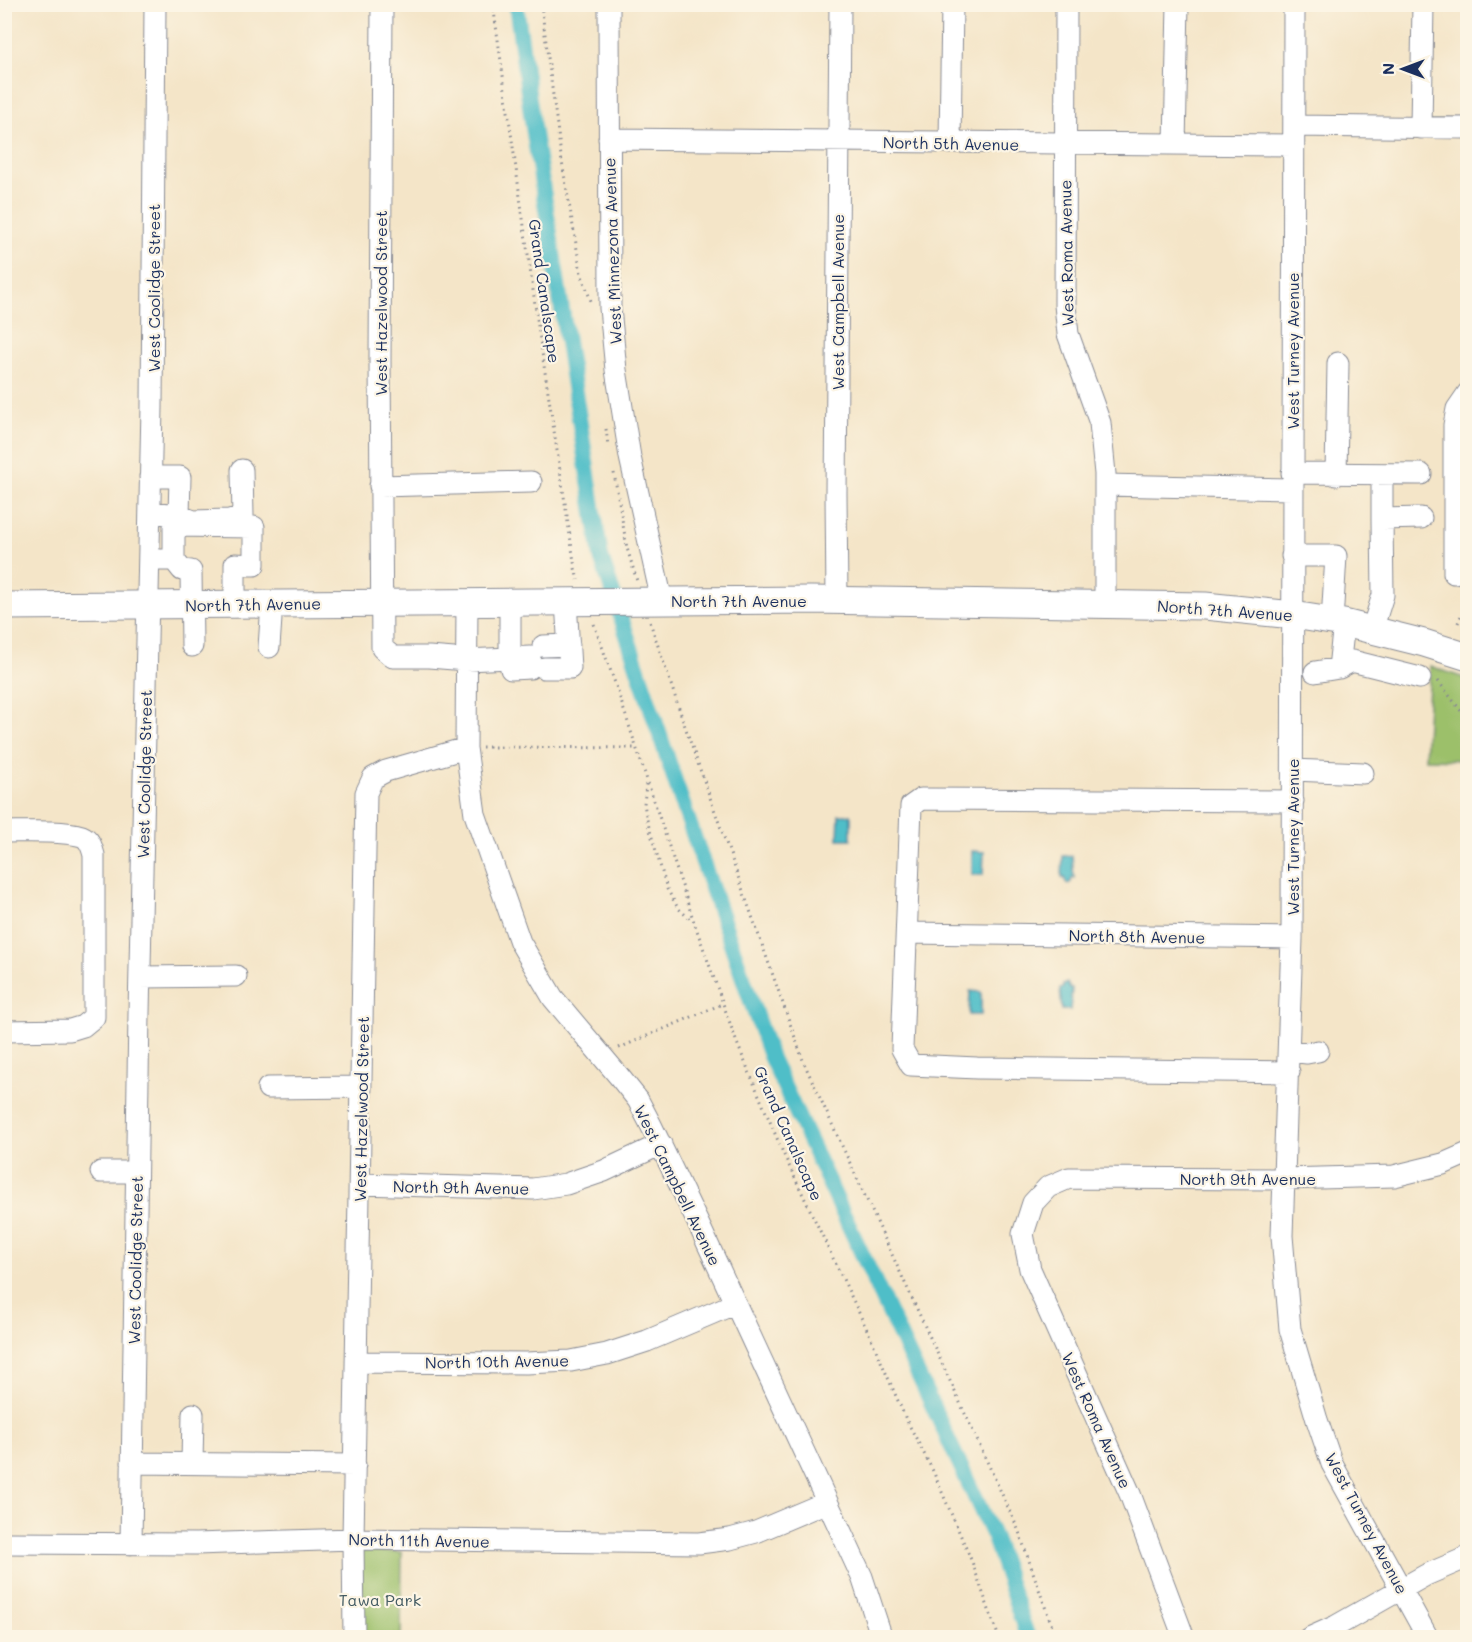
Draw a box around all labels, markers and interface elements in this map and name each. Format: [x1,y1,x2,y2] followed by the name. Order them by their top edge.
[1373,39,1433,99] north arrow
[1377,63,1398,75] text: N
[883,131,1019,155] street label: North 5th Avenue
[598,157,626,345] street label: West Minnezona Avenue
[1054,179,1078,327] street label: West Roma Avenue
[143,204,164,372] street label: West Coolidge Street
[370,210,391,396] street label: West Hazelwood Street
[827,214,848,390] street label: West Campbell Avenue
[525,218,565,364] street label: Grand Canalscape
[1282,272,1303,430] street label: West Turney Avenue
[671,590,807,611] street label: North 7th Avenue
[185,592,321,616] street label: North 7th Avenue
[1156,595,1294,625] street label: North 7th Avenue
[132,690,156,858] street label: West Coolidge Street
[1282,758,1303,916] street label: West Turney Avenue
[1068,924,1206,948] street label: North 8th Avenue
[349,1016,373,1202] street label: West Hazelwood Street
[750,1062,828,1204] street label: Grand Canalscape
[630,1101,726,1269] street label: West Campbell Avenue
[1180,1168,1316,1189] street label: North 9th Avenue
[393,1175,529,1199] street label: North 9th Avenue
[123,1176,147,1344] street label: West Coolidge Street
[425,1349,569,1373] street label: North 10th Avenue
[1058,1349,1136,1491] street label: West Roma Avenue
[1321,1449,1413,1597] street label: West Turney Avenue
[348,1528,490,1552] street label: North 11th Avenue
[339,1589,421,1610] park label: Tawa Park

